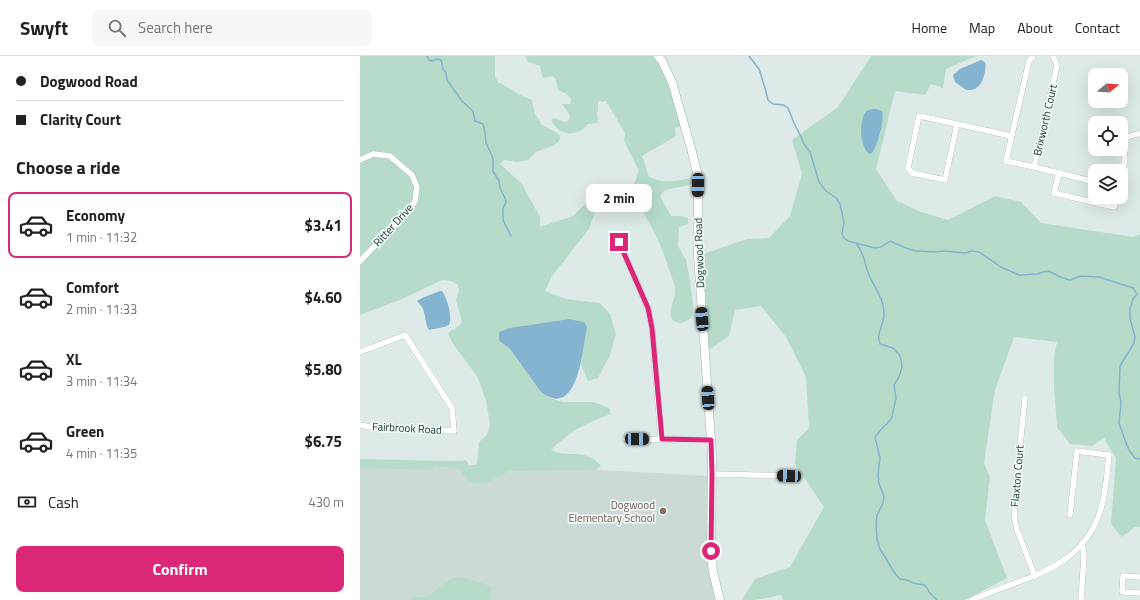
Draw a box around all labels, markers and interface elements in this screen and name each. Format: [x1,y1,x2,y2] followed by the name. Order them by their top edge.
[92,10,372,46] search box
[20,13,68,42] text: Swyft
[138,16,212,39] text: Search here
[106,17,128,39] icon: search
[912,17,947,38] text: Home
[969,17,995,38] text: Map
[1017,17,1053,38] text: About
[1075,17,1120,38] text: Contact
[1088,68,1128,108] north arrow
[1088,68,1128,204] map controls
[40,70,138,93] text: Dogwood Road
[1029,82,1061,158] street label: Brixworth Court
[40,108,121,131] text: Clarity Court
[1088,116,1128,156] button: locate
[16,154,120,181] text: Choose a ride
[1088,164,1128,204] button: layers
[692,173,704,197] car
[586,184,652,212] callout: 2 min
[603,188,635,208] text: 2 min
[369,200,417,250] street label: Ritter Drive
[66,204,125,227] text: Economy
[18,207,54,243] icon: car
[305,214,342,237] text: $3.41
[690,217,708,289] street label: Dogwood Road
[66,227,137,247] text: 1 min · 11:32
[610,233,628,251] route end
[66,276,119,299] text: Comfort
[18,279,54,315] icon: car
[305,286,342,309] text: $4.60
[66,299,137,319] text: 2 min · 11:33
[695,307,709,331] car
[66,348,82,371] text: XL
[18,351,54,387] icon: car
[305,358,342,381] text: $5.80
[66,371,137,391] text: 3 min · 11:34
[701,386,715,410] car
[372,418,442,438] street label: Fairbrook Road
[66,420,104,443] text: Green
[18,423,54,459] icon: car
[305,430,342,453] text: $6.75
[625,433,649,445] car
[66,443,137,463] text: 4 min · 11:35
[1006,444,1028,508] street label: Flaxton Court
[777,470,801,482] car
[16,491,38,513] icon: cash
[48,491,79,514] text: Cash
[308,492,344,512] text: 430 m
[568,497,655,526] place label: Dogwood Elementary School
[658,506,668,516] marker: Dogwood Elementary School
[702,542,720,560] route start
[16,546,344,592] button: Confirm

